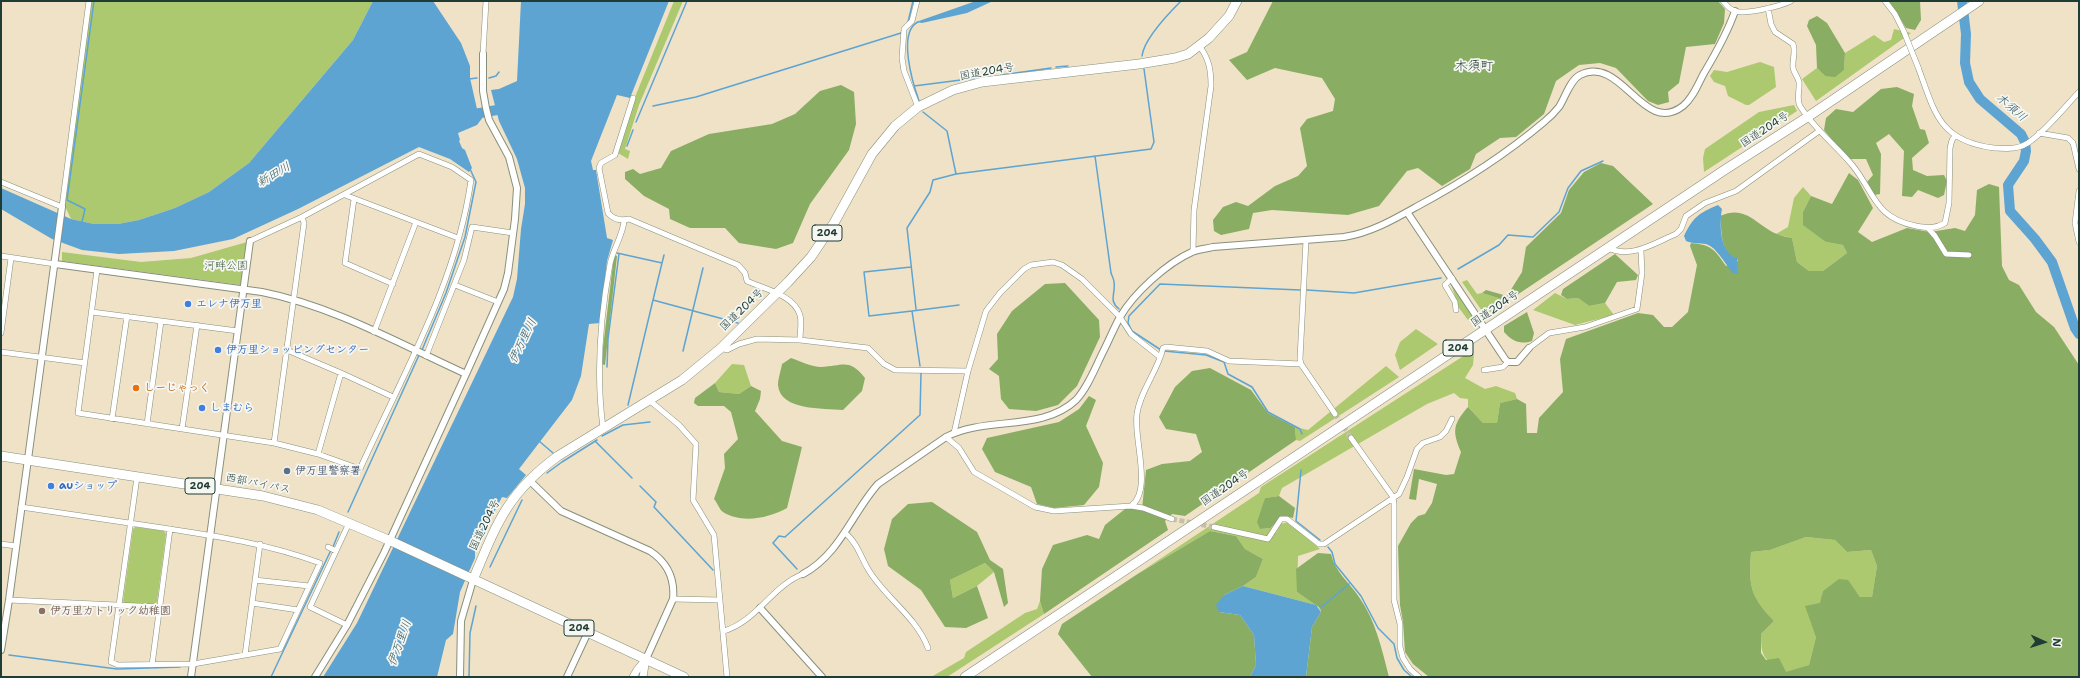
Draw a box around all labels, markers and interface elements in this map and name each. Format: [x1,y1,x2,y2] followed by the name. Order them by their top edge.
[1455,59,1493,75] district label: 木須町
[959,61,1015,83] street label: 国道204号
[1993,91,2029,125] water label: 木須川
[1738,109,1792,151] street label: 国道204号
[255,160,293,190] water label: 新田川
[812,225,842,241] road number: 204
[204,259,248,273] park label: 河畔公園
[717,286,767,334] street label: 国道204号
[1468,288,1522,330] street label: 国道204号
[196,297,262,311] place label: エレナ伊万里
[183,299,193,309] marker: エレナ伊万里
[506,316,540,366] water label: 伊万里川
[1443,340,1473,356] road number: 204
[226,343,369,357] place label: 伊万里ショッピングセンター
[213,345,223,355] marker: 伊万里ショッピングセンター
[144,381,210,395] place label: しーじゃっく
[131,383,141,393] marker: しーじゃっく
[210,401,254,415] place label: しまむら
[197,403,207,413] marker: しまむら
[295,464,361,478] place label: 伊万里警察署
[282,466,292,476] marker: 伊万里警察署
[1198,467,1252,509] street label: 国道204号
[224,471,292,497] street label: 西部バイパス
[185,478,215,494] road number: 204
[59,479,117,493] place label: auショップ
[46,481,56,491] marker: auショップ
[467,497,503,553] street label: 国道204号
[50,604,171,618] place label: 伊万里カトリック幼稚園
[37,606,47,616] marker: 伊万里カトリック幼稚園
[385,618,415,668] water label: 伊万里川
[564,620,594,636] road number: 204
[2024,622,2064,662] north arrow
[2049,638,2064,647] text: N

